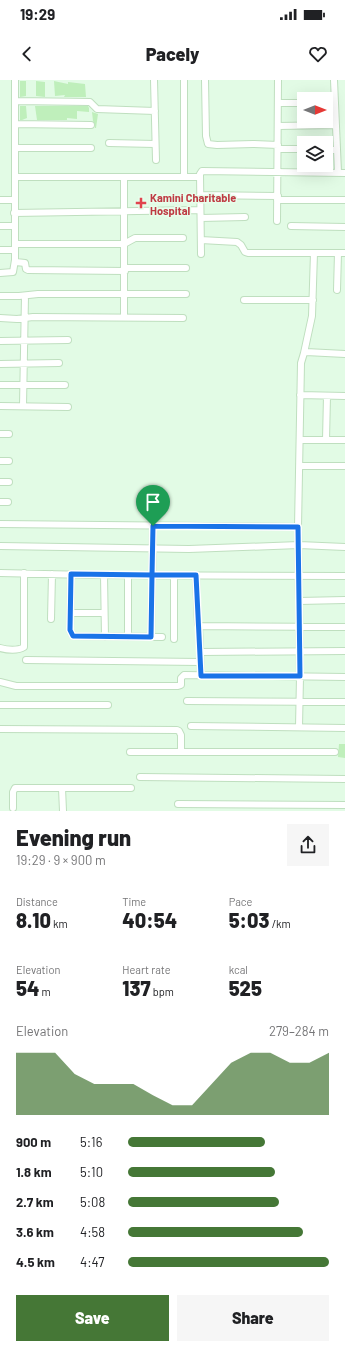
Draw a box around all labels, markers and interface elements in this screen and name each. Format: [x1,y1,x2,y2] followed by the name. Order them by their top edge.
[20,5,55,23] text: 19:29
[16,43,38,65] icon: back
[146,43,199,65] text: Pacely
[307,43,329,65] icon: heart
[297,92,333,128] north arrow
[297,92,333,172] map controls
[297,136,333,172] button: layers
[150,191,236,217] place label: Kamini Charitable Hospital
[135,197,147,209] marker: Kamini Charitable Hospital
[136,485,170,526] pin
[142,491,164,513] icon: arrive
[16,824,131,850] text: Evening run
[287,824,329,866] button: share
[16,852,106,868] text: 19:29 · 9 × 900 m
[16,895,58,908] text: Distance
[122,895,146,908] text: Time
[229,895,252,908] text: Pace
[16,908,51,932] text: 8.10
[122,908,177,932] text: 40:54
[229,908,269,932] text: 5:03
[51,917,68,930] text: km
[269,917,291,930] text: /km
[16,963,60,976] text: Elevation
[122,963,171,976] text: Heart rate
[229,963,248,976] text: kcal
[16,976,39,1000] text: 54
[122,976,150,1000] text: 137
[229,976,262,1000] text: 525
[39,985,51,998] text: m
[150,985,174,998] text: bpm
[16,1023,68,1039] text: Elevation
[269,1023,329,1039] text: 279–284 m
[16,1134,51,1150] text: 900 m
[80,1134,102,1150] text: 5:16
[16,1164,52,1180] text: 1.8 km
[80,1164,103,1180] text: 5:10
[16,1194,54,1210] text: 2.7 km
[80,1194,105,1210] text: 5:08
[16,1224,54,1240] text: 3.6 km
[80,1224,105,1240] text: 4:58
[16,1254,55,1270] text: 4.5 km
[80,1254,105,1270] text: 4:47
[16,1295,169,1341] button: Save
[177,1295,329,1341] button: Share

